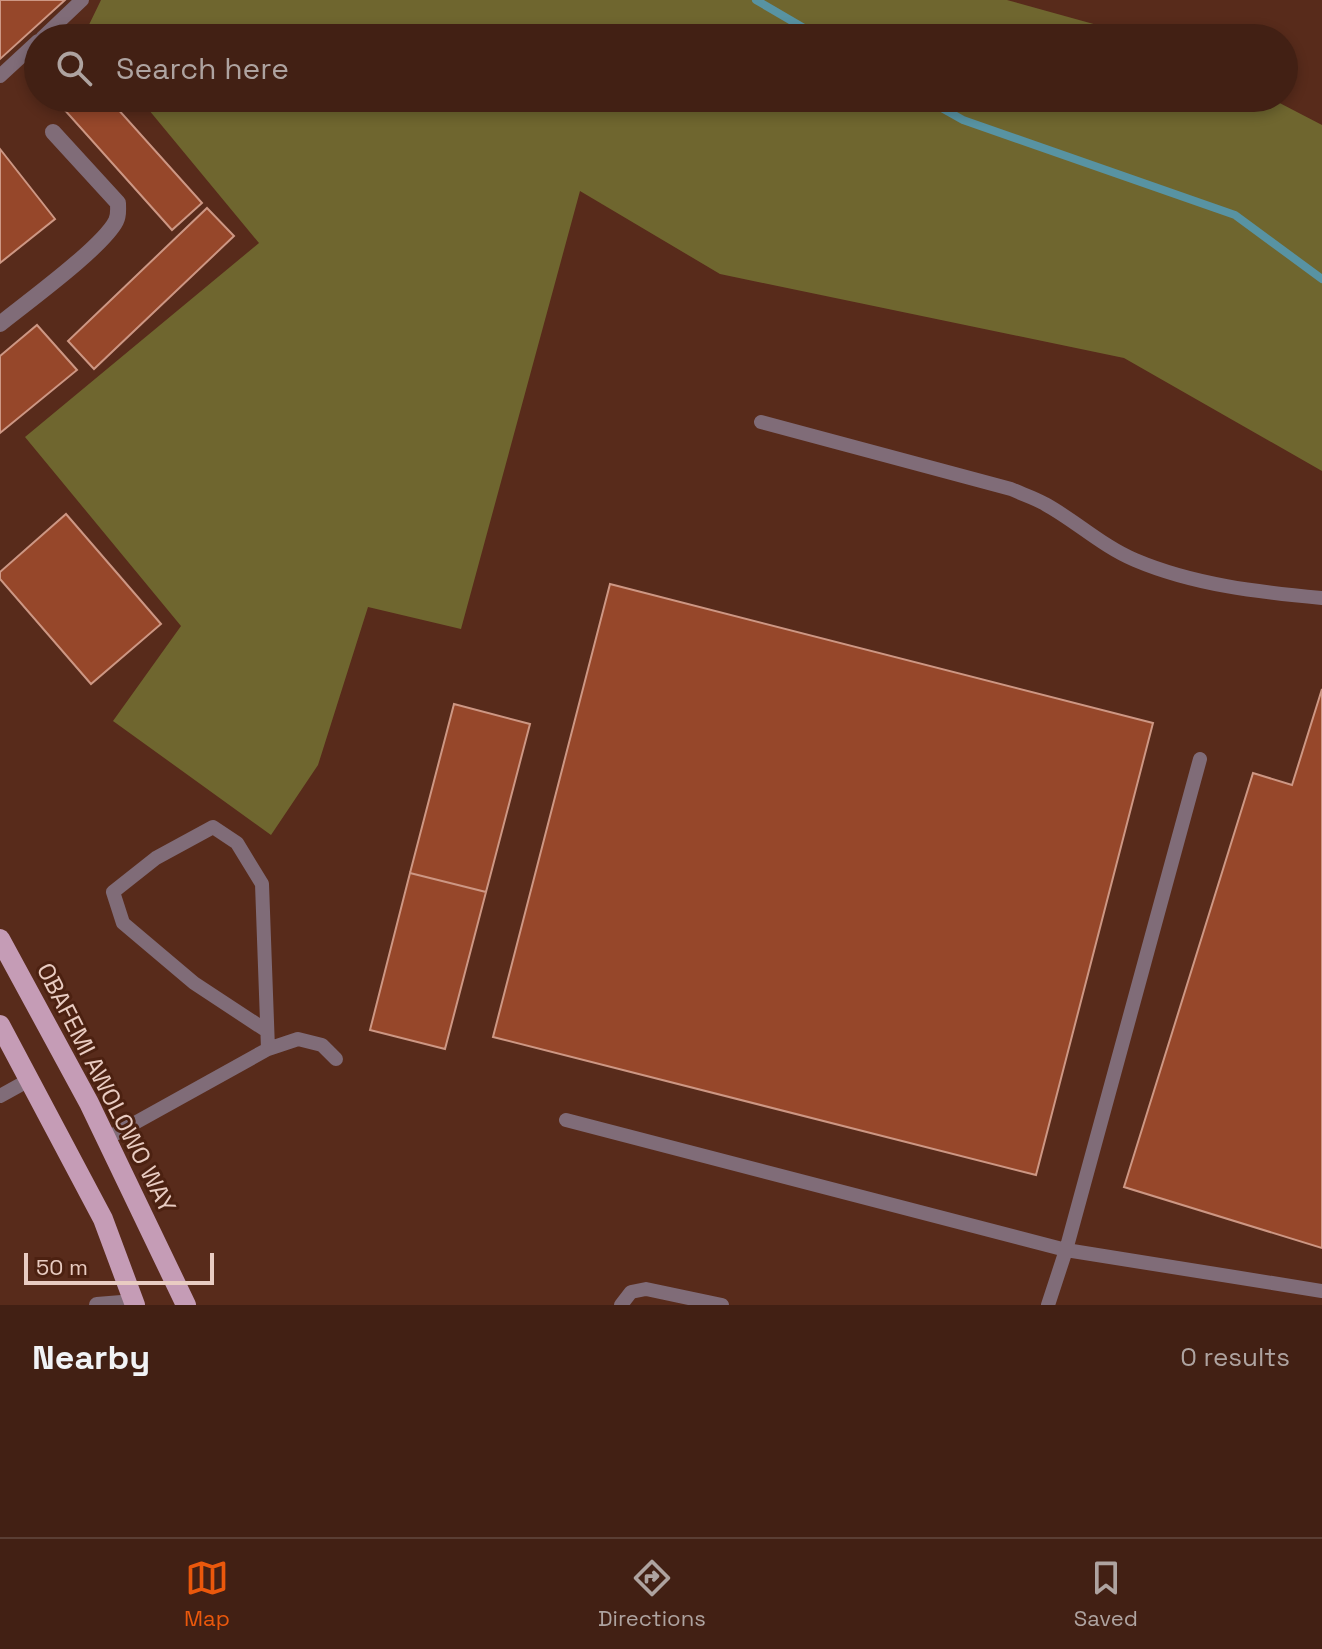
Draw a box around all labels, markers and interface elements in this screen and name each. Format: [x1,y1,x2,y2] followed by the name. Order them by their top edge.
[24,24,1298,112] search box
[52,46,96,90] icon: search
[116,49,289,88] text: Search here
[30,958,183,1218] street label: OBAFEMI AWOLOWO WAY
[24,1249,214,1285] scale bar
[36,1253,88,1281] text: 50 m
[32,1336,150,1379] text: Nearby
[1180,1340,1290,1374] text: 0 results
[184,1556,230,1632] tab: Map
[598,1556,706,1632] tab: Directions
[1074,1556,1138,1632] tab: Saved

